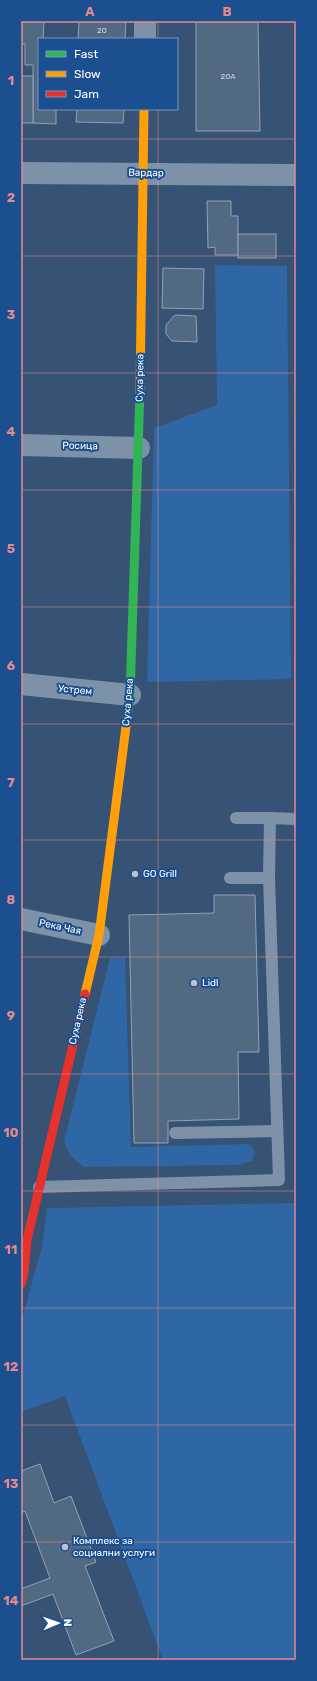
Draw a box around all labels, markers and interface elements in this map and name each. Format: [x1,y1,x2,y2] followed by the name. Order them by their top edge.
[85,4,95,19] text: A
[222,4,232,19] text: B
[97,26,107,35] house number: 20
[38,38,178,110] legend
[74,47,98,61] text: Fast
[74,67,101,81] text: Slow
[220,72,236,81] house number: 20A
[8,73,14,88] text: 1
[74,87,99,101] text: Jam
[128,167,164,179] street label: Вардар
[7,190,15,205] text: 2
[7,307,16,322] text: 3
[134,354,146,402] street label: Суха река
[7,424,16,439] text: 4
[62,440,98,452] street label: Росица
[7,541,15,556] text: 5
[7,658,16,673] text: 6
[120,678,136,726] street label: Суха река
[57,683,93,697] street label: Устрем
[7,775,15,790] text: 7
[143,868,177,880] place label: GO Grill
[130,869,140,879] marker: GO Grill
[7,892,16,907] text: 8
[38,917,82,937] street label: Река Чая
[202,977,218,989] place label: Lidl
[189,978,199,988] marker: Lidl
[67,996,89,1046] street label: Суха река
[7,1008,15,1023] text: 9
[3,1125,19,1140] text: 10
[5,1242,17,1257] text: 11
[4,1359,18,1374] text: 12
[3,1476,19,1491] text: 13
[73,1535,155,1559] place label: Комплекс за социални услуги
[60,1542,70,1552] marker: Комплекс за социални услуги
[3,1593,19,1608] text: 14
[38,1603,78,1643] north arrow
[61,1618,74,1627] text: N

